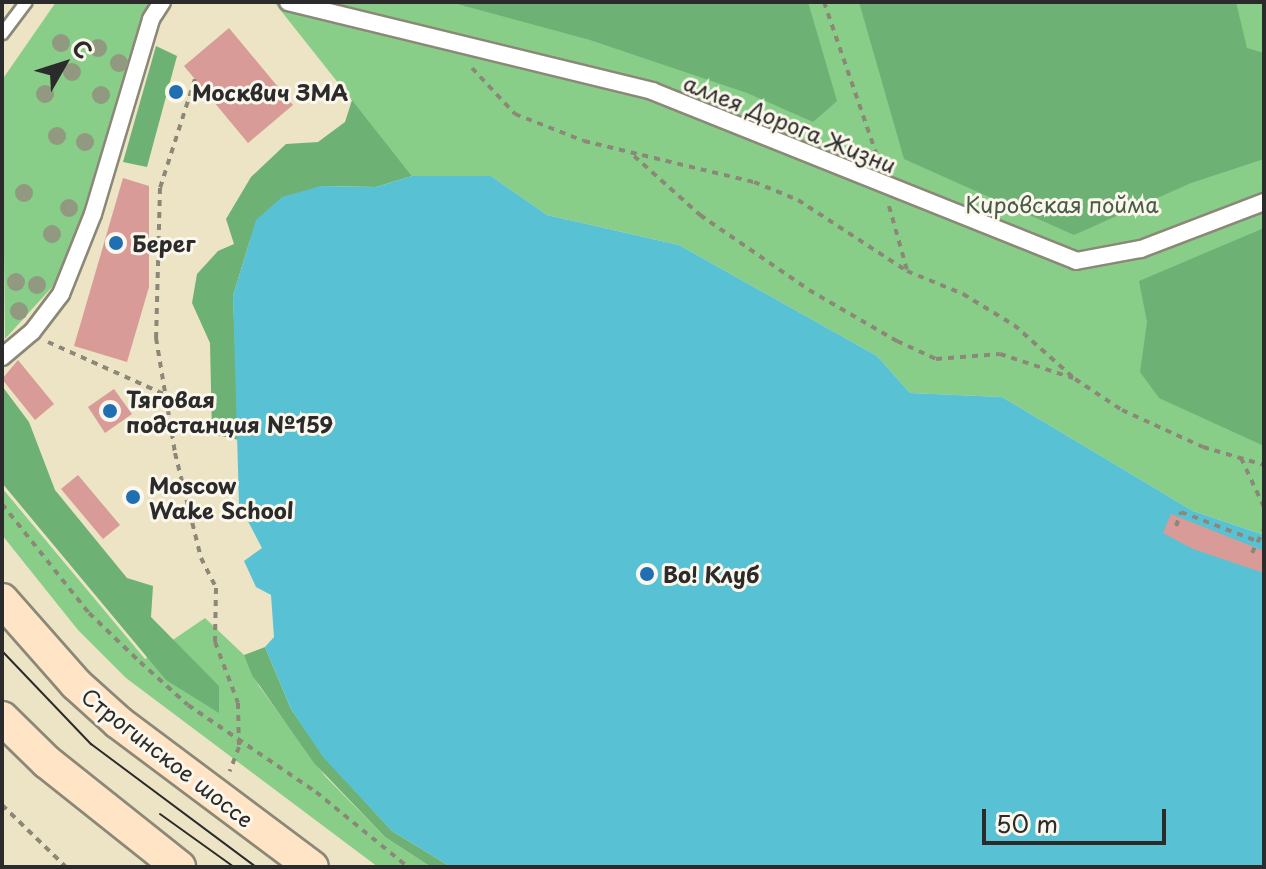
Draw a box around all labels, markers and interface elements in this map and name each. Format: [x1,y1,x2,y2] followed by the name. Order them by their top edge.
[24,24,104,104] north arrow
[65,32,101,65] text: С
[680,68,900,178] street label: аллея Дорога Жизни
[192,79,349,105] place label: Москвич ЗМА
[167,83,185,101] marker: Москвич ЗМА
[965,191,1159,217] park label: Кировская пойма
[132,230,195,256] place label: Берег
[107,234,125,252] marker: Берег
[126,385,333,436] place label: Тяговая подстанция №159
[101,402,119,420] marker: Тяговая подстанция №159
[149,471,293,522] place label: Moscow Wake School
[124,488,142,506] marker: Moscow Wake School
[663,561,760,587] place label: Во! Клуб
[638,565,656,583] marker: Во! Клуб
[77,682,259,832] street label: Строгинское шоссе
[986,793,1170,843] scale bar
[996,805,1058,841] text: 50 m

